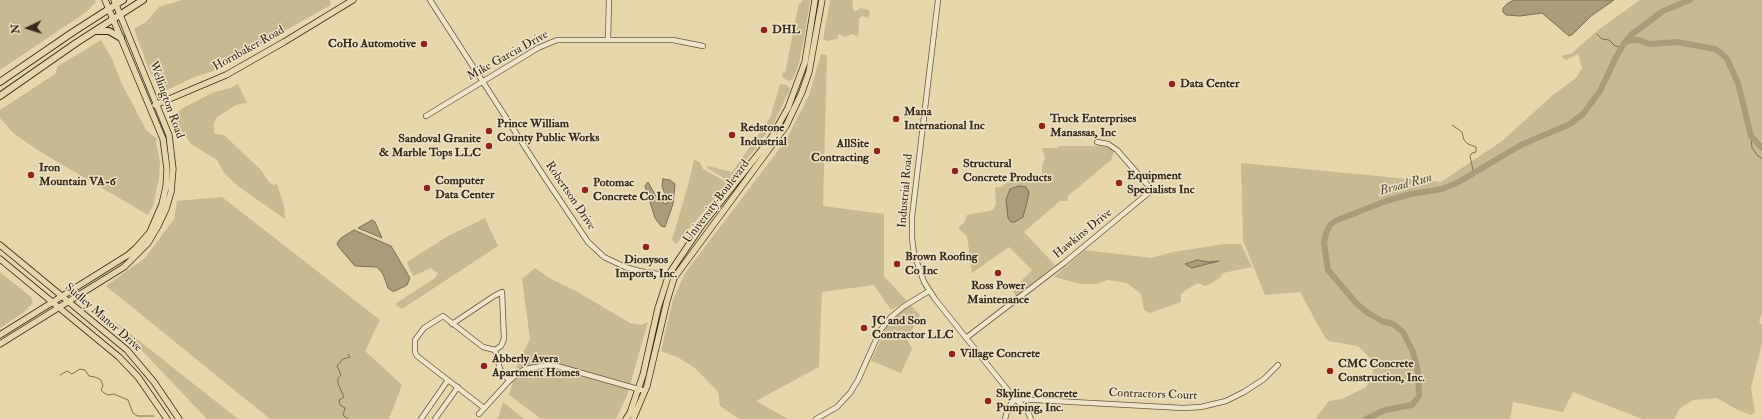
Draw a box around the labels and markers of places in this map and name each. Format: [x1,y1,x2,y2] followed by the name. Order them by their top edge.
[772,23,800,37] place label: DHL
[759,25,769,35] marker: DHL
[328,37,416,51] place label: CoHo Automotive
[419,39,429,49] marker: CoHo Automotive
[1180,77,1239,91] place label: Data Center
[1167,79,1177,89] marker: Data Center
[904,105,985,133] place label: Mana International Inc
[1050,112,1136,140] place label: Truck Enterprises Manassas, Inc
[891,114,901,124] marker: Mana International Inc
[497,117,599,145] place label: Prince William County Public Works
[740,121,787,149] place label: Redstone Industrial
[1037,121,1047,131] marker: Truck Enterprises Manassas, Inc
[484,126,494,136] marker: Prince William County Public Works
[727,130,737,140] marker: Redstone Industrial
[379,132,481,160] place label: Sandoval Granite & Marble Tops LLC
[811,137,869,165] place label: AllSite Contracting
[484,141,494,151] marker: Sandoval Granite & Marble Tops LLC
[872,146,882,156] marker: AllSite Contracting
[963,157,1052,185] place label: Structural Concrete Products
[39,161,116,189] place label: Iron Mountain VA-6
[950,166,960,176] marker: Structural Concrete Products
[1127,169,1194,197] place label: Equipment Specialists Inc
[26,170,36,180] marker: Iron Mountain VA-6
[435,174,494,202] place label: Computer Data Center
[593,176,672,204] place label: Potomac Concrete Co Inc
[1114,178,1124,188] marker: Equipment Specialists Inc
[422,183,432,193] marker: Computer Data Center
[580,185,590,195] marker: Potomac Concrete Co Inc
[641,242,651,252] marker: Dionysos Imports, Inc.
[905,250,978,278] place label: Brown Roofing Co Inc
[615,253,677,281] place label: Dionysos Imports, Inc.
[892,259,902,269] marker: Brown Roofing Co Inc
[993,268,1003,278] marker: Ross Power Maintenance
[967,279,1029,307] place label: Ross Power Maintenance
[872,314,954,342] place label: JC and Son Contractor LLC
[859,323,869,333] marker: JC and Son Contractor LLC
[960,347,1040,361] place label: Village Concrete
[947,349,957,359] marker: Village Concrete
[492,352,580,380] place label: Abberly Avera Apartment Homes
[1338,357,1425,385] place label: CMC Concrete Construction, Inc.
[479,361,489,371] marker: Abberly Avera Apartment Homes
[1325,366,1335,376] marker: CMC Concrete Construction, Inc.
[996,387,1078,415] place label: Skyline Concrete Pumping, Inc.
[983,396,993,406] marker: Skyline Concrete Pumping, Inc.

